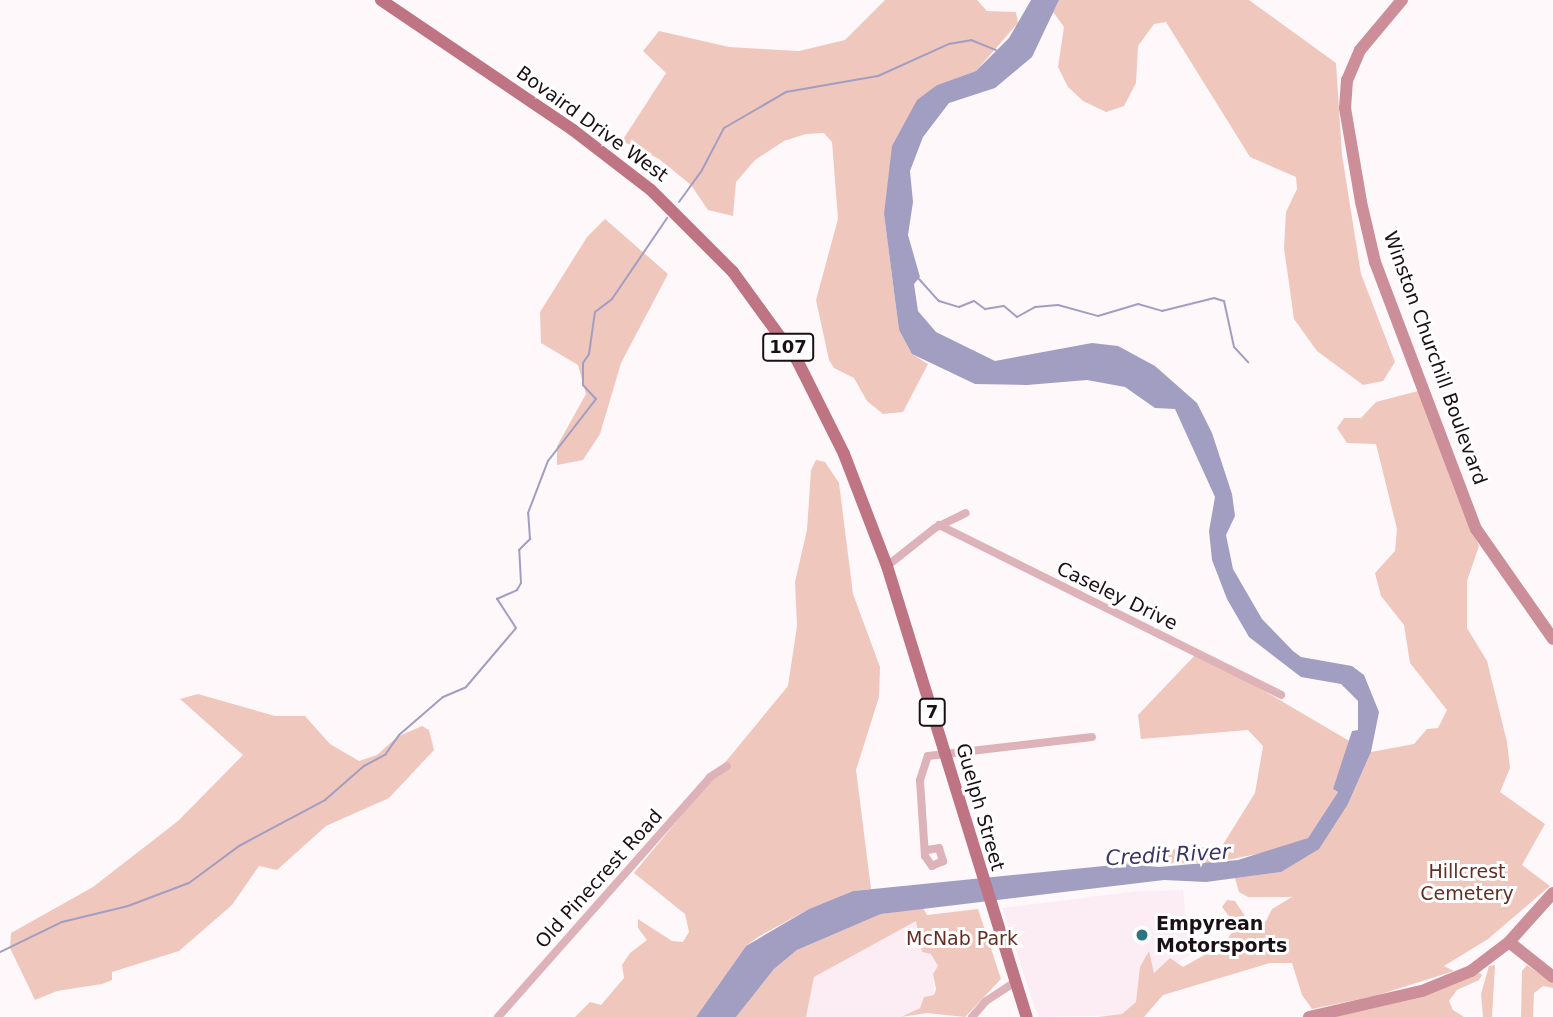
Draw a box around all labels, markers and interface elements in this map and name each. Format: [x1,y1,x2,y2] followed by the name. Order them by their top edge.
[512,61,672,187] street label: Bovaird Drive West
[1378,228,1492,488] street label: Winston Churchill Boulevard
[762,332,814,362] road number: 107
[1053,557,1181,635] street label: Caseley Drive
[918,698,946,726] road number: 7
[951,741,1009,873] street label: Guelph Street
[531,805,667,953] street label: Old Pinecrest Road
[1105,839,1231,871] water label: Credit River
[1420,861,1514,905] park label: Hillcrest Cemetery
[1156,913,1287,957] place label: Empyrean Motorsports
[1134,927,1150,943] marker: Empyrean Motorsports
[906,928,1018,950] park label: McNab Park

